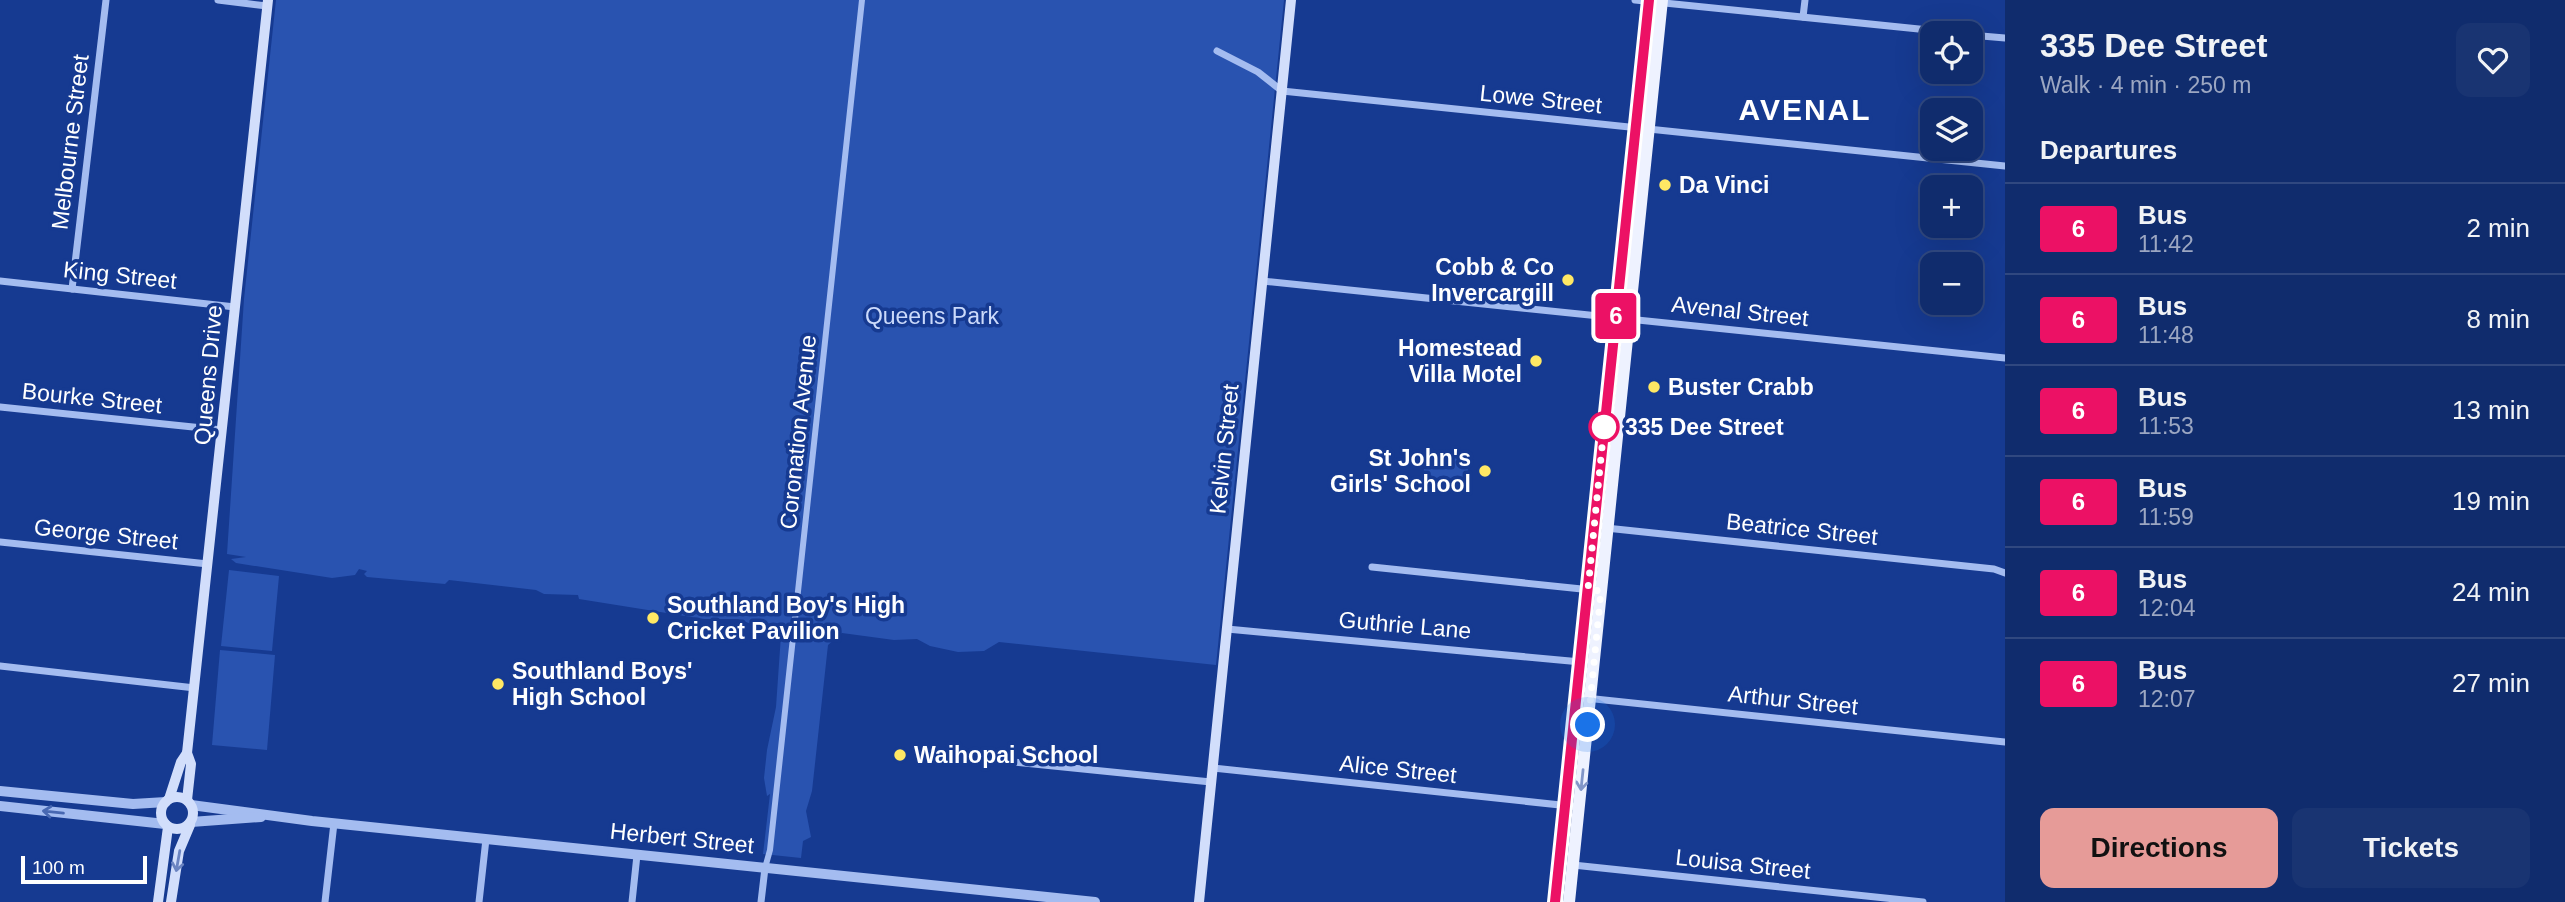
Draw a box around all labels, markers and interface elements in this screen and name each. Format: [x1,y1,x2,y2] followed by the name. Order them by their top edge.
[1920,21,1983,315] map controls
[1920,21,1983,84] button: locate
[2456,23,2530,97] button: heart
[2040,27,2267,64] text: 335 Dee Street
[46,52,94,231] street label: Melbourne Street
[2040,72,2251,98] text: Walk · 4 min · 250 m
[1479,80,1604,118] street label: Lowe Street
[1738,93,1872,126] district label: AVENAL
[1920,98,1983,161] button: layers
[2040,135,2177,165] text: Departures
[1679,172,1769,198] place label: Da Vinci
[1920,175,1983,238] button: +
[1657,177,1673,193] marker: Da Vinci
[2138,200,2187,230] text: Bus
[2466,213,2530,243] text: 2 min
[2072,215,2085,242] text: 6
[2138,231,2194,257] text: 11:42
[1920,252,1983,315] button: −
[1431,254,1554,306] place label: Cobb & Co Invercargill
[62,256,179,294] street label: King Street
[1560,272,1576,288] marker: Cobb & Co Invercargill
[1670,291,1810,331] street label: Avenal Street
[2138,291,2187,321] text: Bus
[1593,293,1639,339] line badge: 6
[1609,302,1623,329] text: 6
[865,303,1000,329] park label: Queens Park
[189,304,227,446] street label: Queens Drive
[2466,304,2530,334] text: 8 min
[2072,306,2085,333] text: 6
[2138,322,2194,348] text: 11:48
[775,334,821,530] street label: Coronation Avenue
[1398,335,1522,387] place label: Homestead Villa Motel
[1528,353,1544,369] marker: Homestead Villa Motel
[1668,374,1814,400] place label: Buster Crabb
[21,378,164,418] street label: Bourke Street
[1646,379,1662,395] marker: Buster Crabb
[1204,382,1244,515] street label: Kelvin Street
[2138,382,2187,412] text: Bus
[2452,395,2530,425] text: 13 min
[2072,397,2085,424] text: 6
[1589,412,1619,442] marker: 335 Dee Street
[2138,413,2194,439] text: 11:53
[1625,414,1784,440] place label: 335 Dee Street
[1330,445,1471,497] place label: St John's Girls' School
[1477,463,1493,479] marker: St John's Girls' School
[2138,473,2187,503] text: Bus
[2452,486,2530,516] text: 19 min
[2072,488,2085,515] text: 6
[2138,504,2194,530] text: 11:59
[1725,508,1880,550] street label: Beatrice Street
[33,514,180,555] street label: George Street
[2138,564,2187,594] text: Bus
[2452,577,2530,607] text: 24 min
[2072,579,2085,606] text: 6
[667,592,905,644] place label: Southland Boy's High Cricket Pavilion
[2138,595,2196,621] text: 12:04
[1338,606,1472,644] street label: Guthrie Lane
[645,610,661,626] marker: Southland Boy's High Cricket Pavilion
[2138,655,2187,685] text: Bus
[512,658,693,710] place label: Southland Boys' High School
[2452,668,2530,698] text: 27 min
[2072,670,2085,697] text: 6
[490,676,506,692] marker: Southland Boys' High School
[1727,680,1860,720] street label: Arthur Street
[2138,686,2196,712] text: 12:07
[1570,707,1605,742] your location
[914,742,1098,768] place label: Waihopai School
[892,747,908,763] marker: Waihopai School
[1338,750,1458,788] street label: Alice Street
[1575,768,1588,791] one-way arrow
[42,805,65,818] one-way arrow
[2040,808,2278,888] button: Directions
[2292,808,2530,888] button: Tickets
[609,818,756,859] street label: Herbert Street
[1674,844,1812,884] street label: Louisa Street
[170,849,184,872] one-way arrow
[21,853,147,885] scale bar
[32,857,85,878] text: 100 m

